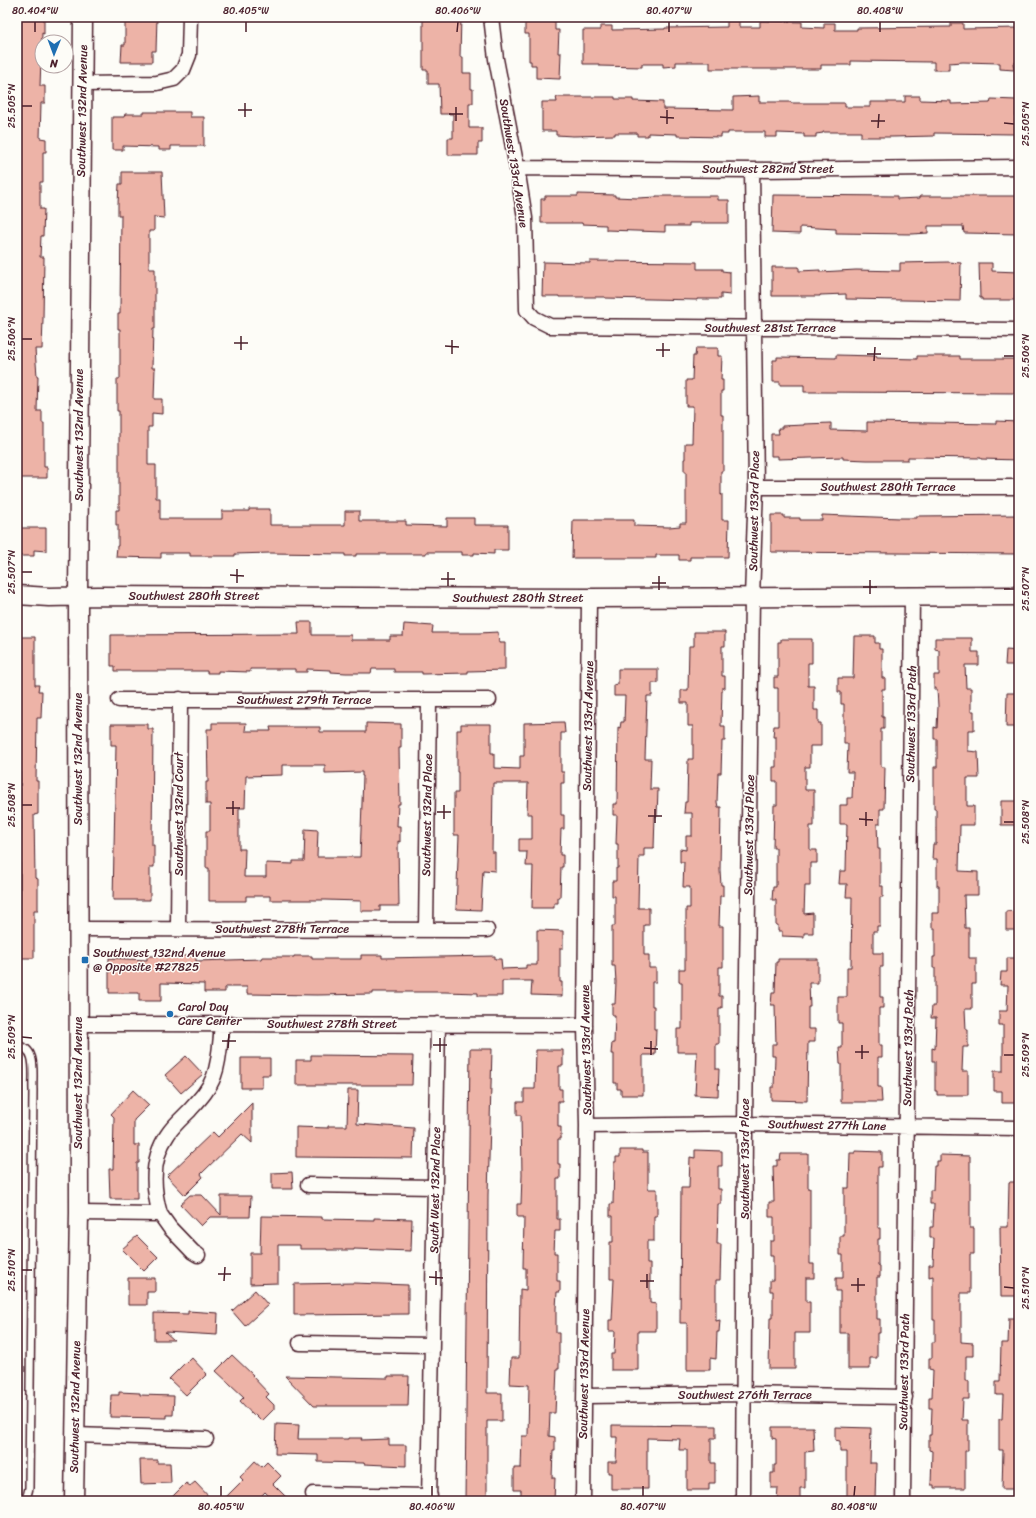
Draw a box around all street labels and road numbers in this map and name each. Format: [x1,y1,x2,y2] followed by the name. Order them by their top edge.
[70,44,94,177] street label: Southwest 132nd Avenue
[493,97,535,229] street label: Southwest 133rd Avenue
[702,158,834,180] street label: Southwest 282nd Street
[704,317,836,339] street label: Southwest 281st Terrace
[68,369,90,501] street label: Southwest 132nd Avenue
[742,450,766,572] street label: Southwest 133rd Place
[821,476,956,498] street label: Southwest 280th Terrace
[129,585,259,607] street label: Southwest 280th Street
[453,587,583,609] street label: Southwest 280th Street
[576,660,600,791] street label: Southwest 133rd Avenue
[899,665,923,783] street label: Southwest 133rd Path
[237,689,371,711] street label: Southwest 279th Terrace
[67,693,89,825] street label: Southwest 132nd Avenue
[168,751,190,876] street label: Southwest 132nd Court
[415,753,439,877] street label: Southwest 132nd Place
[737,774,761,896] street label: Southwest 133rd Place
[215,918,349,940] street label: Southwest 278th Terrace
[574,984,598,1115] street label: Southwest 133rd Avenue
[896,989,920,1107] street label: Southwest 133rd Path
[267,1013,397,1035] street label: Southwest 278th Street
[67,1017,89,1149] street label: Southwest 132nd Avenue
[734,1098,756,1220] street label: Southwest 133rd Place
[767,1113,887,1137] street label: Southwest 277th Lane
[423,1126,447,1254] street label: South West 132nd Place
[572,1308,596,1439] street label: Southwest 133rd Avenue
[892,1313,916,1431] street label: Southwest 133rd Path
[63,1340,87,1473] street label: Southwest 132nd Avenue
[678,1384,812,1406] street label: Southwest 276th Terrace

